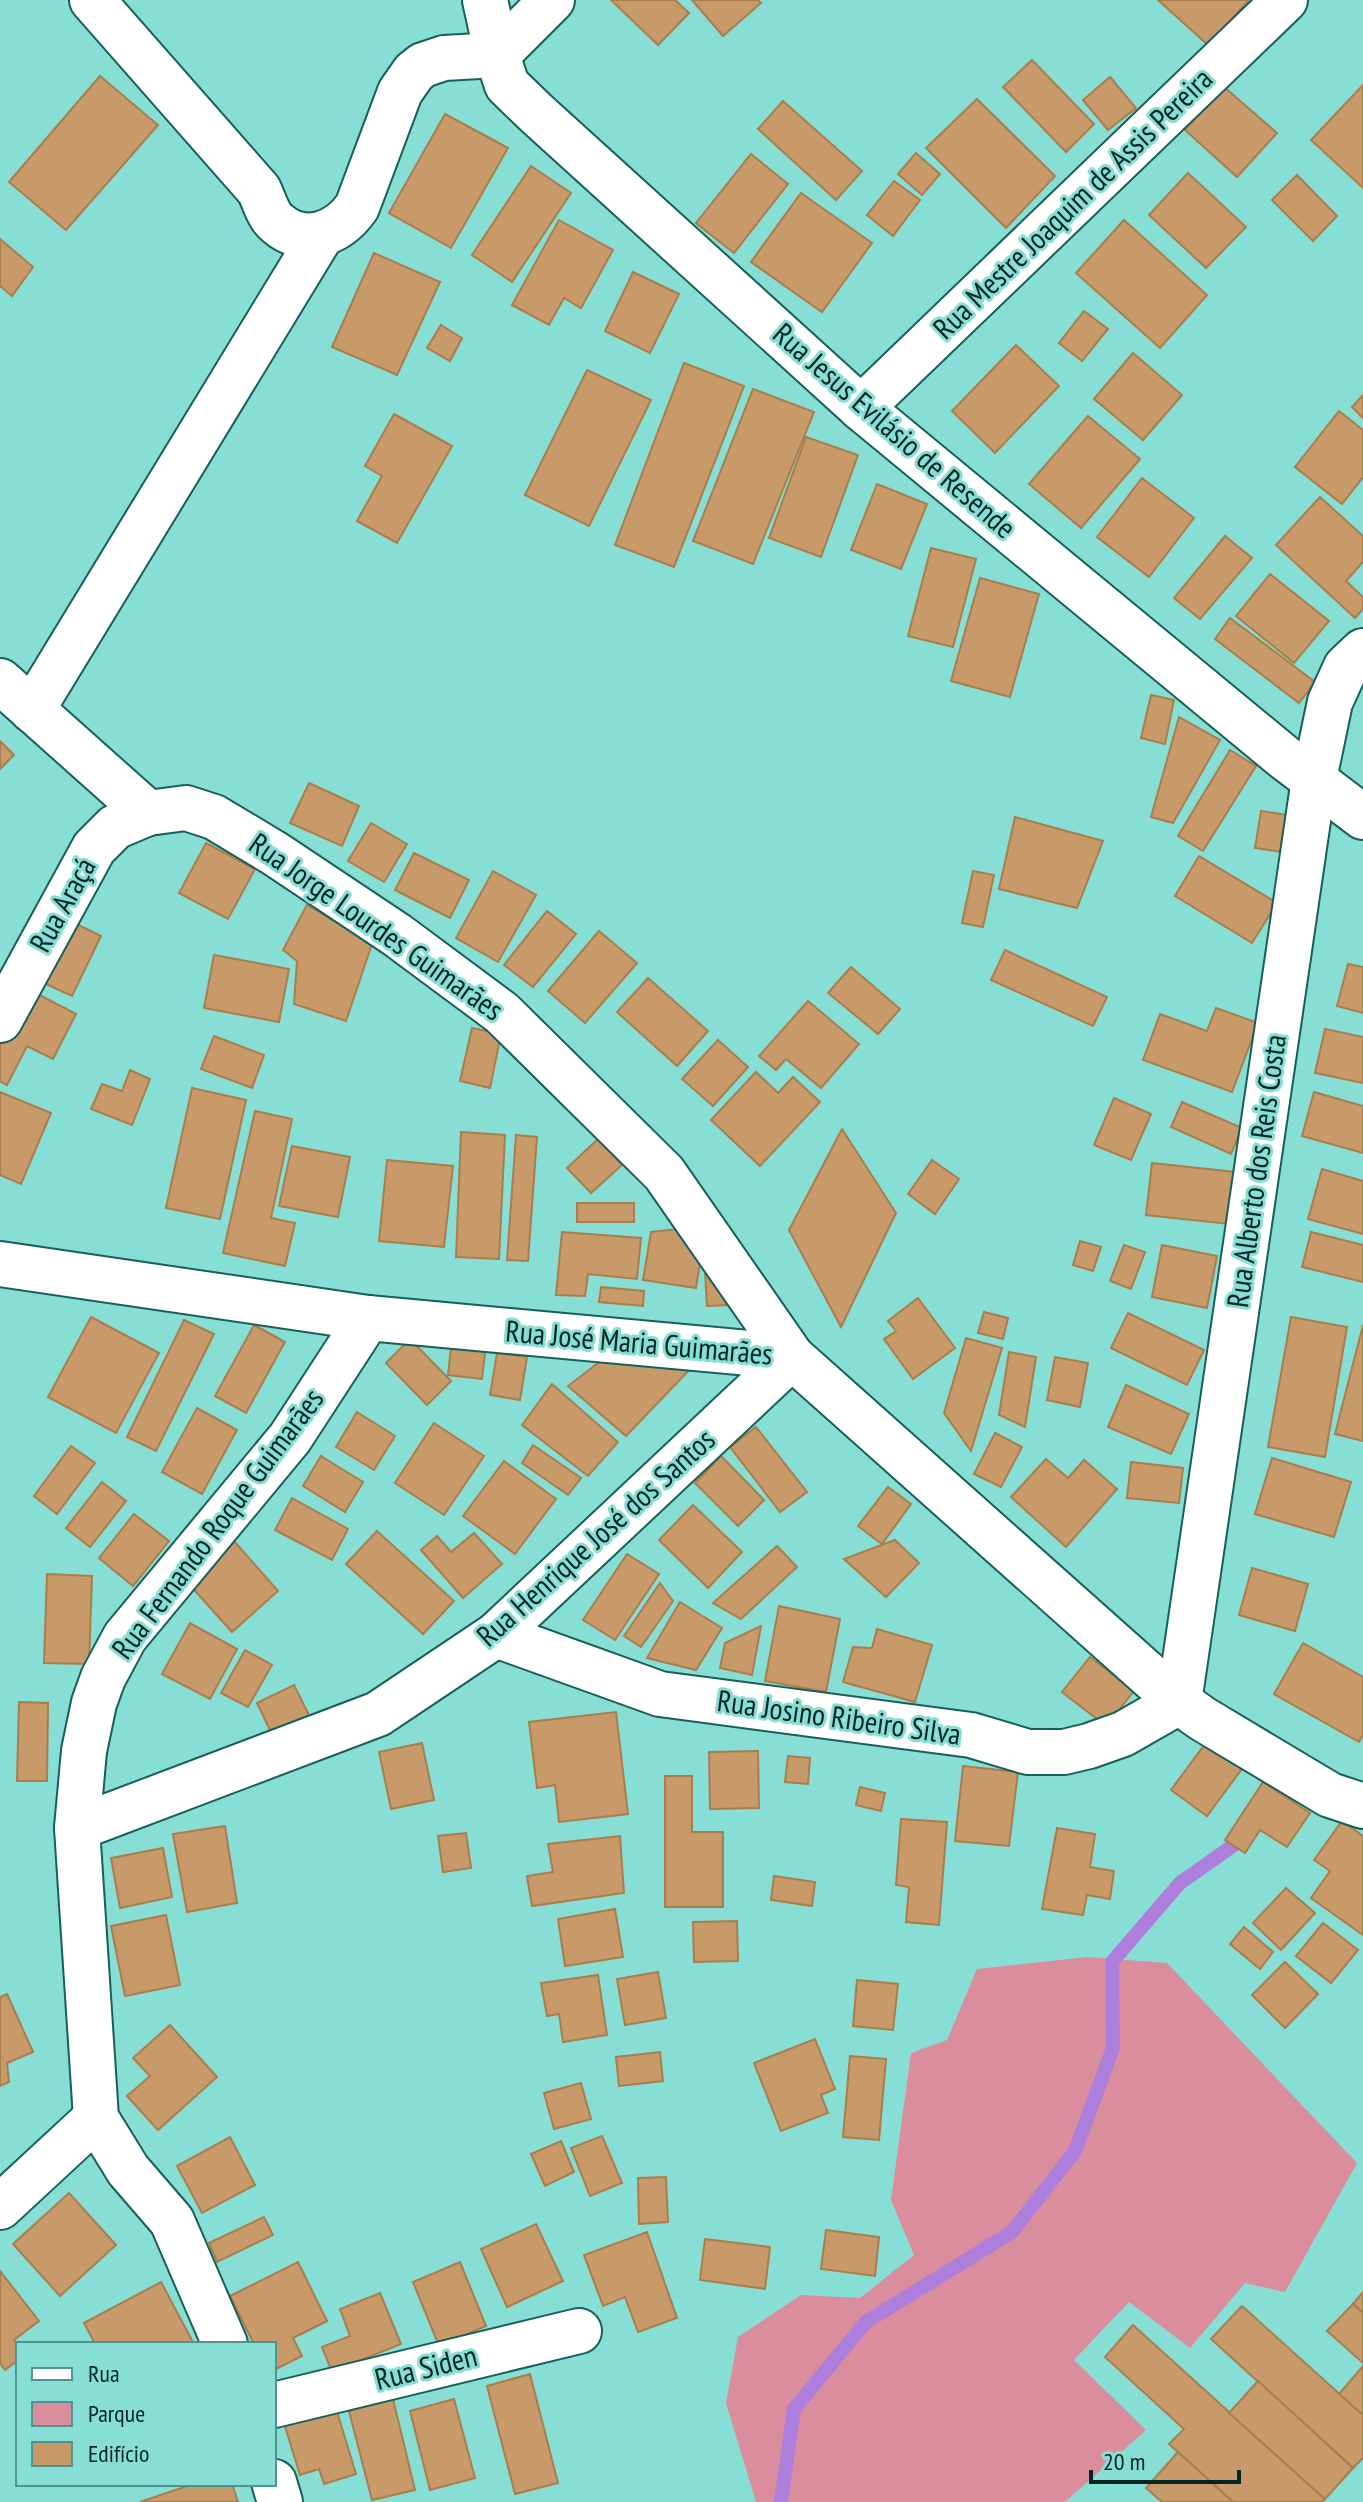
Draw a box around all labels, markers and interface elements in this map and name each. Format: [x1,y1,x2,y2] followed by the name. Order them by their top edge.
[924,59,1220,347] street label: Rua Mestre Joaquim de Assis Pereira
[765,314,1025,546] street label: Rua Jesus Evilásio de Resende
[242,823,512,1028] street label: Rua Jorge Lourdes Guimarães
[20,850,103,958] street label: Rua Araçá
[1217,1032,1294,1310] street label: Rua Alberto dos Reis Costa
[504,1310,774,1373] street label: Rua José Maria Guimarães
[102,1380,331,1666] street label: Rua Fernando Roque Guimarães
[468,1420,722,1654] street label: Rua Henrique José dos Santos
[715,1680,963,1753] street label: Rua Josino Ribeiro Silva
[371,2335,481,2398] street label: Rua Siden
[16,2342,276,2486] legend
[88,2358,120,2389] text: Rua
[88,2398,145,2429] text: Parque
[1091,2434,1239,2484] scale bar
[88,2438,149,2469] text: Edifício
[1103,2446,1145,2477] text: 20 m

